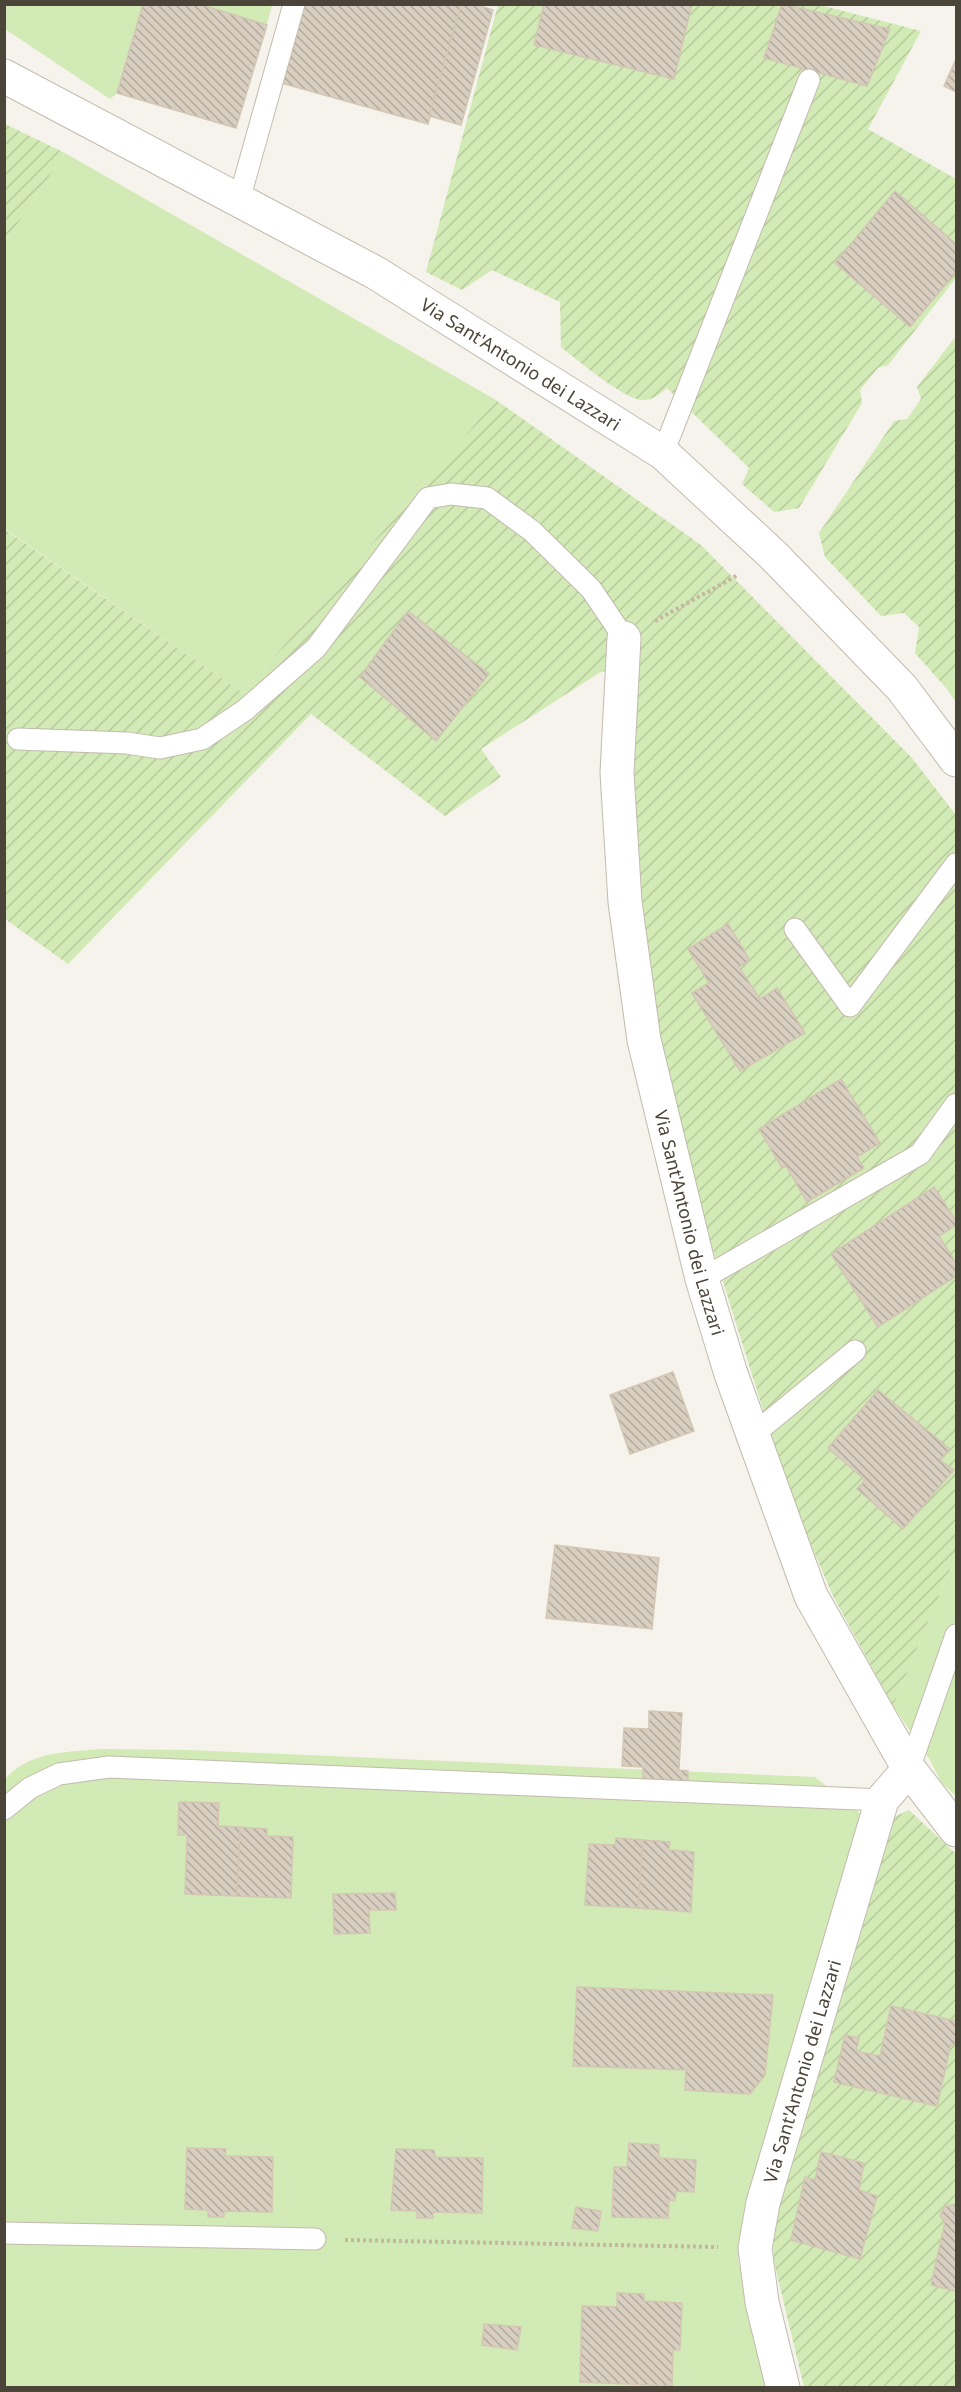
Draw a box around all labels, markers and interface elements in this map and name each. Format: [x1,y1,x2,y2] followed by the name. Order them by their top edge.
[416,292,625,436] street label: Via Sant'Antonio dei Lazzari
[649,1108,730,1338] street label: Via Sant'Antonio dei Lazzari
[758,1957,846,2186] street label: Via Sant'Antonio dei Lazzari

